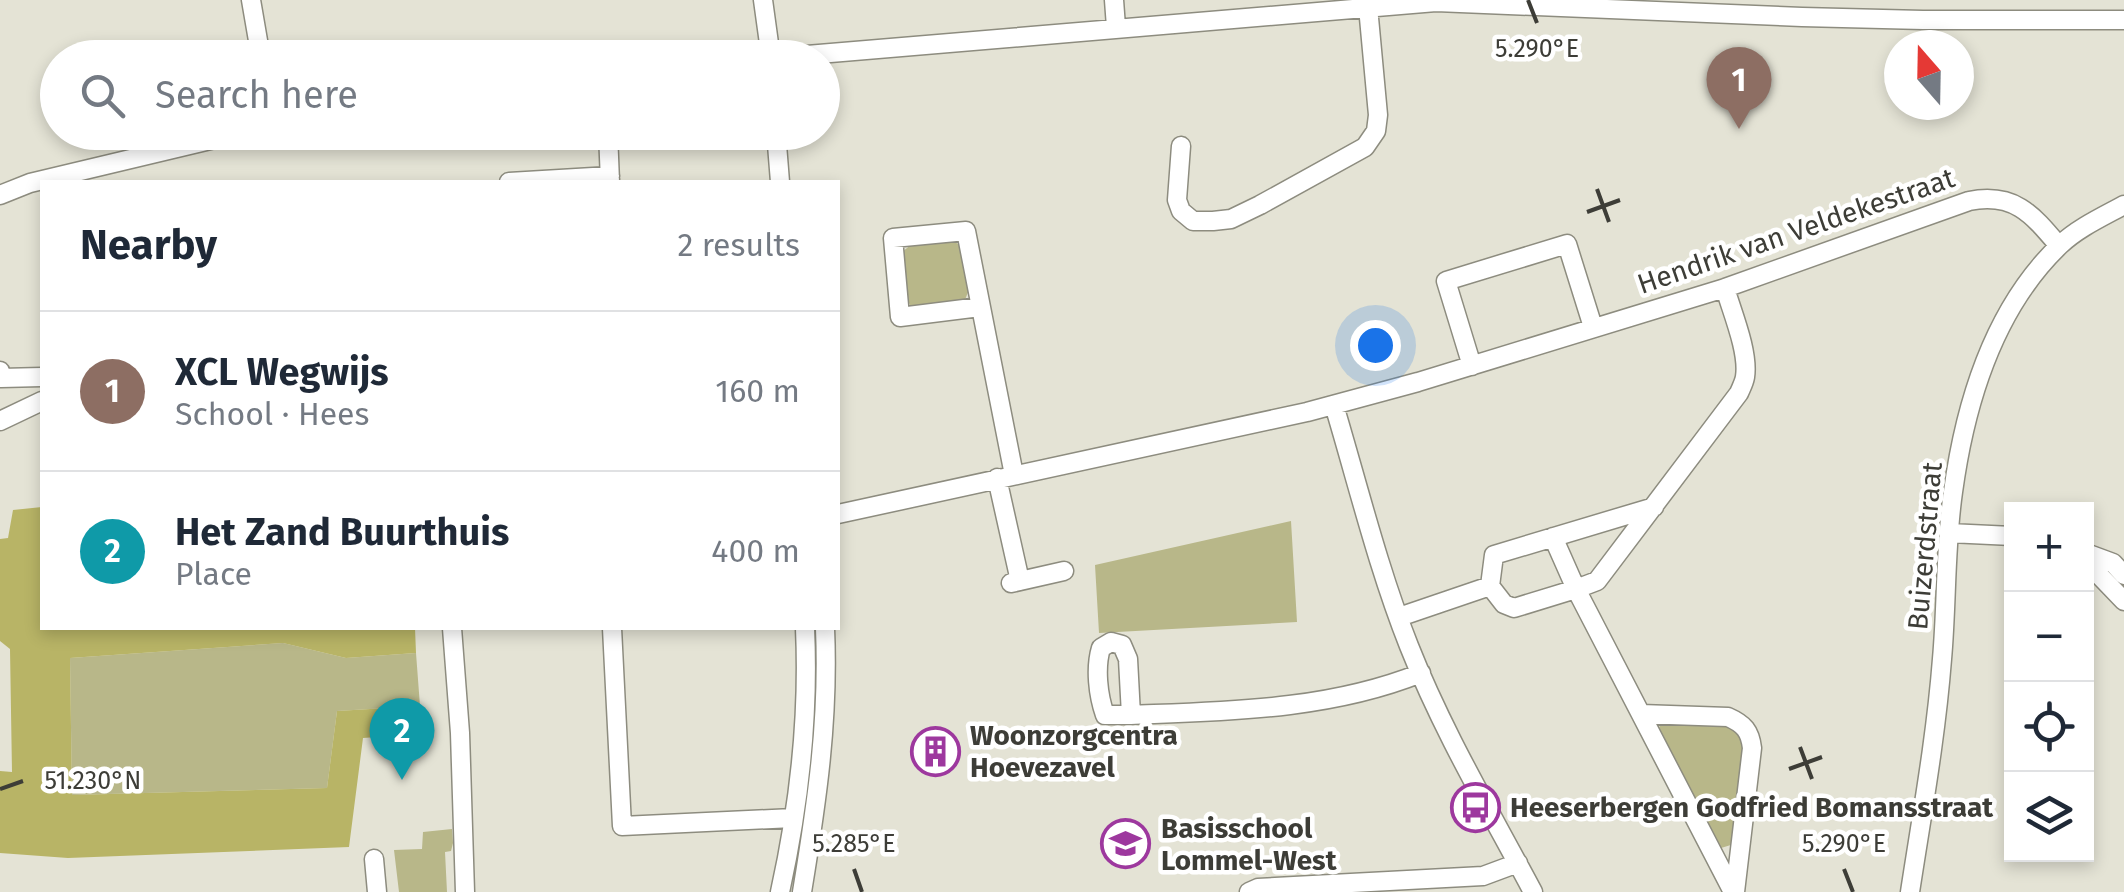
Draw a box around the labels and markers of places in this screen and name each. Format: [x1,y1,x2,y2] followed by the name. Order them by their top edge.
[1706,46,1772,129] pin: 1
[370,698,434,780] pin: 2
[970,719,1178,784] place label: Woonzorgcentra Hoevezavel
[909,725,961,777] building icon: Woonzorgcentra Hoevezavel
[1449,781,1501,833] bus stop icon: Heeserbergen Godfried Bomansstraat
[1510,791,1994,824] place label: Heeserbergen Godfried Bomansstraat
[1161,812,1338,877] place label: Basisschool Lommel-West
[1100,818,1152,870] school or university icon: Basisschool Lommel-West

